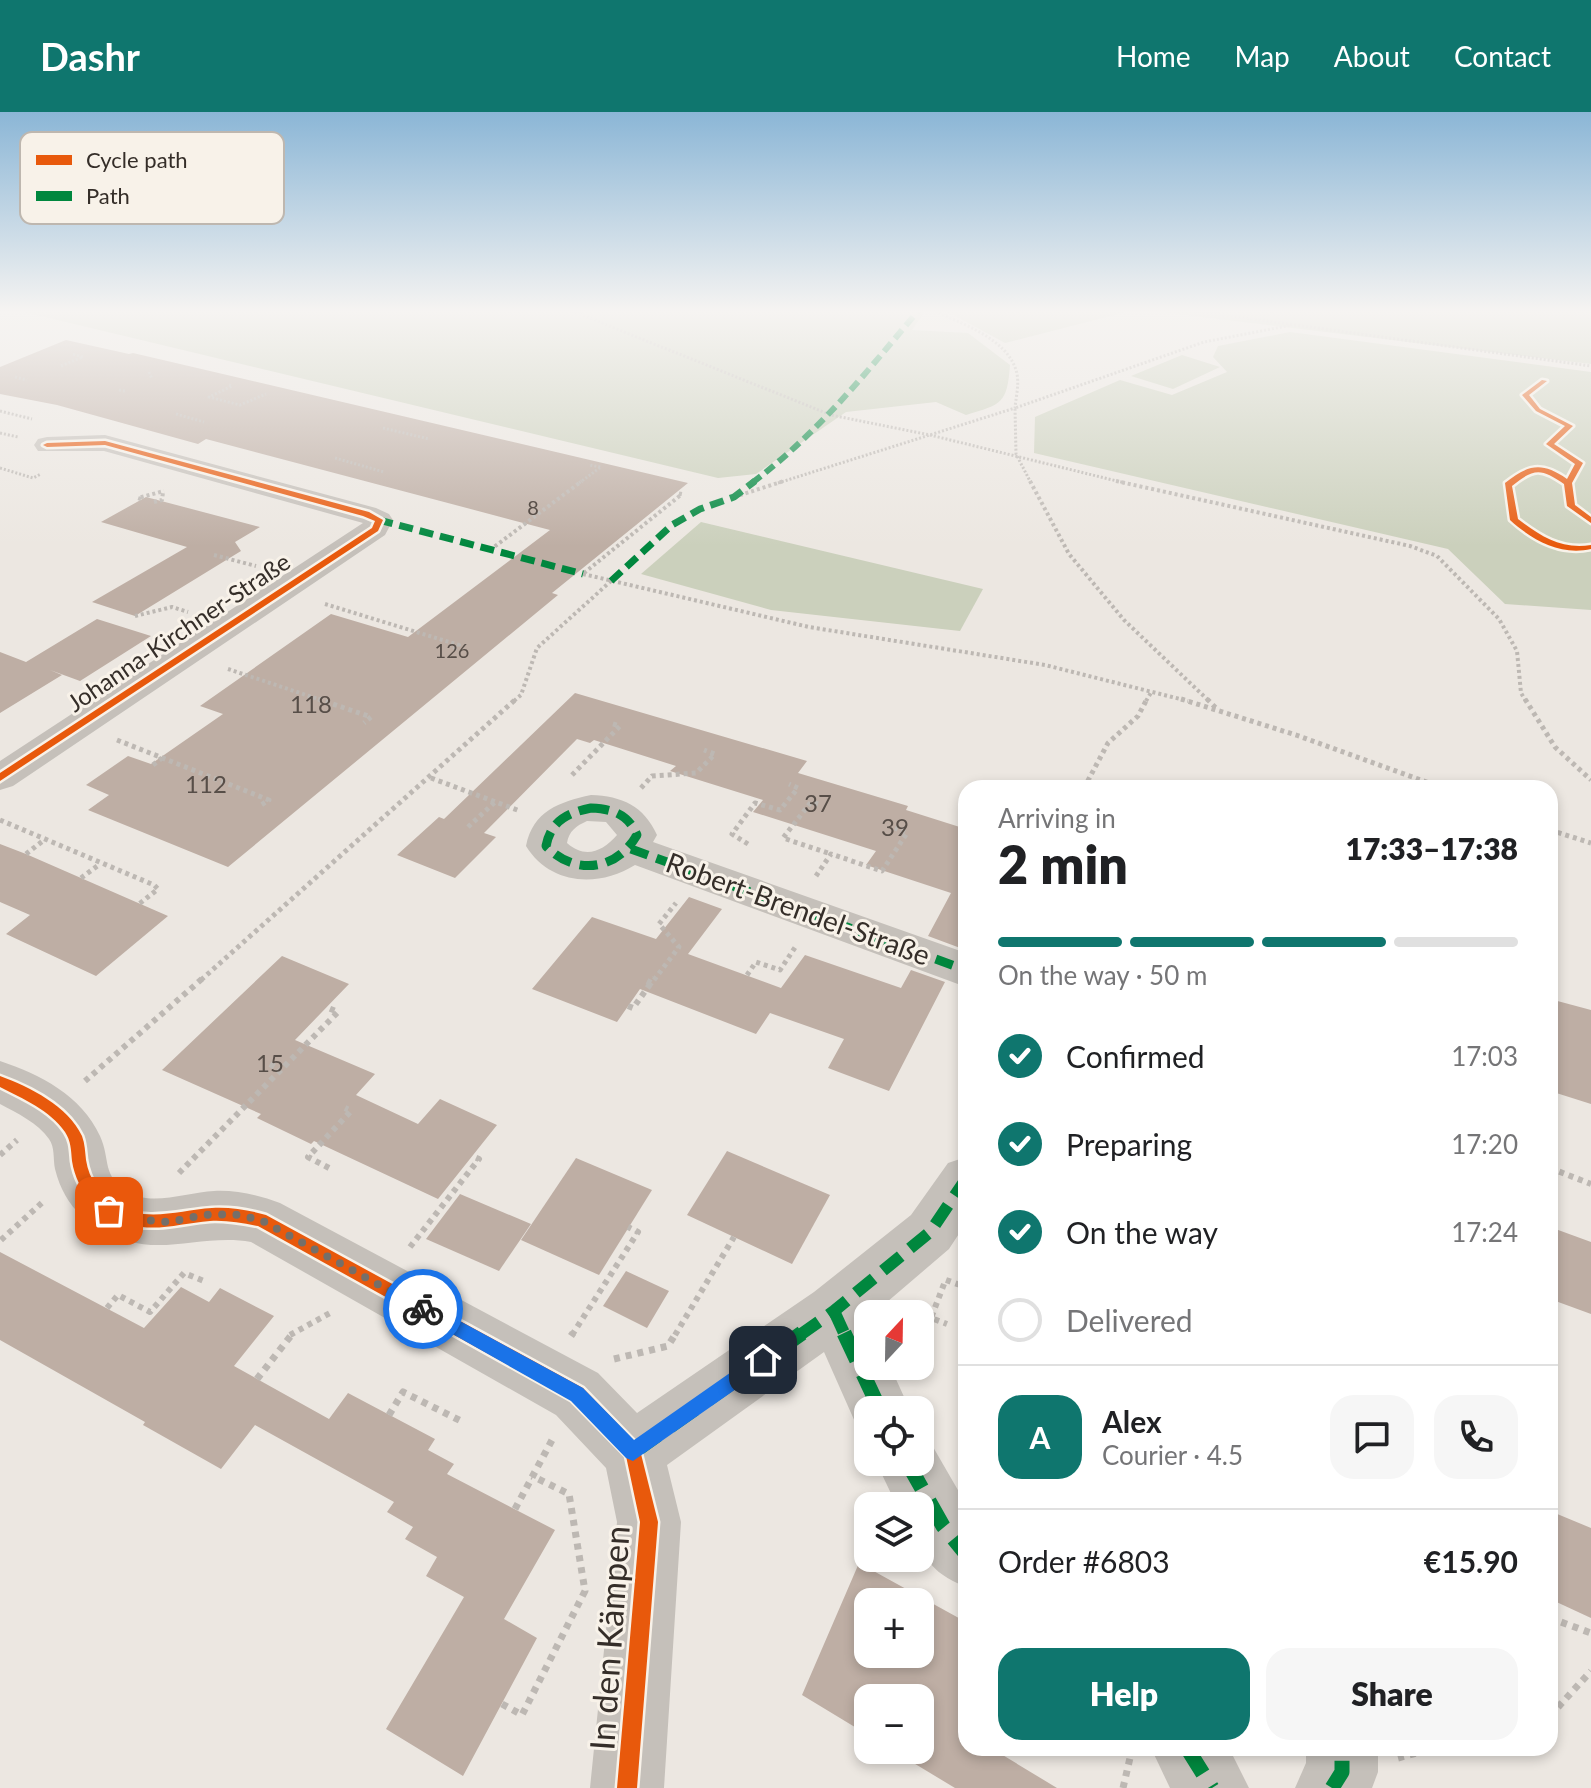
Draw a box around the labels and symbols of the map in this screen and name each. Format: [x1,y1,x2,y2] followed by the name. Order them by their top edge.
[20,132,284,224] legend
[86,146,188,173] text: Cycle path
[86,182,130,209] text: Path
[527,495,539,519] house number: 8
[61,546,295,717] street label: Johanna-Kirchner-Straße
[435,638,469,662] house number: 126
[290,689,332,718] house number: 118
[185,769,227,798] house number: 112
[804,788,832,817] house number: 37
[881,812,909,841] house number: 39
[662,844,935,972] street label: Robert-Brendel-Straße
[256,1048,284,1077] house number: 15
[75,1177,143,1245] pin
[383,1269,463,1349] courier
[854,1300,934,1380] north arrow
[729,1326,797,1394] pin
[580,1524,637,1751] street label: In den Kämpen

